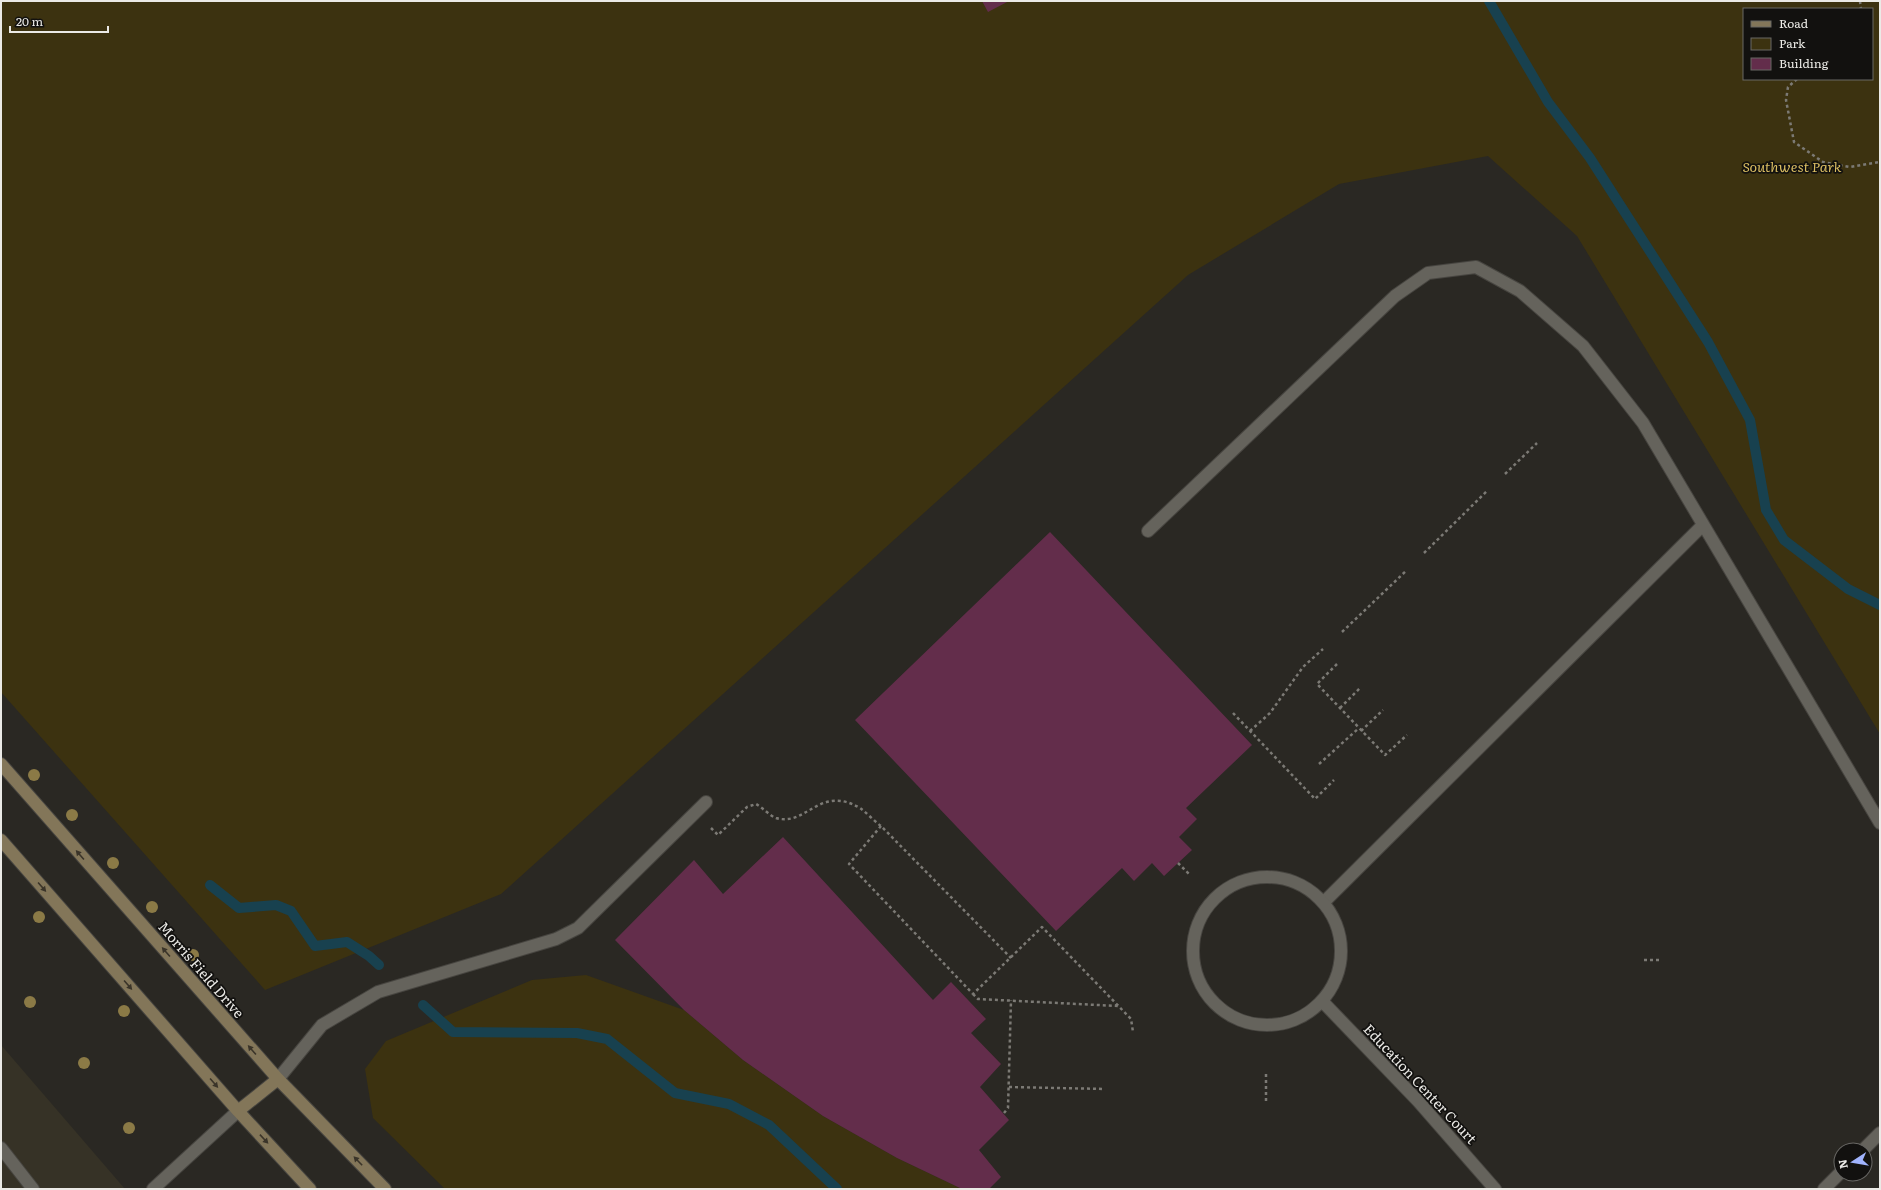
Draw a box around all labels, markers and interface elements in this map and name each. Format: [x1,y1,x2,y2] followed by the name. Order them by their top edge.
[10,8,108,34] scale bar
[1743,8,1873,80] legend
[16,12,43,30] text: 20 m
[1779,14,1809,32] text: Road
[1779,34,1806,52] text: Park
[1779,54,1829,72] text: Building
[1743,156,1842,176] park label: Southwest Park
[76,849,85,860] one-way arrow
[38,882,47,893] one-way arrow
[154,917,249,1022] street label: Morris Field Drive
[162,947,171,958] one-way arrow
[123,980,132,990] one-way arrow
[1360,1019,1482,1148] street label: Education Center Court
[247,1045,257,1055] one-way arrow
[209,1078,218,1088] one-way arrow
[259,1134,269,1144] one-way arrow
[1833,1142,1873,1182] north arrow
[353,1156,363,1166] one-way arrow
[1833,1158,1851,1170] text: N

